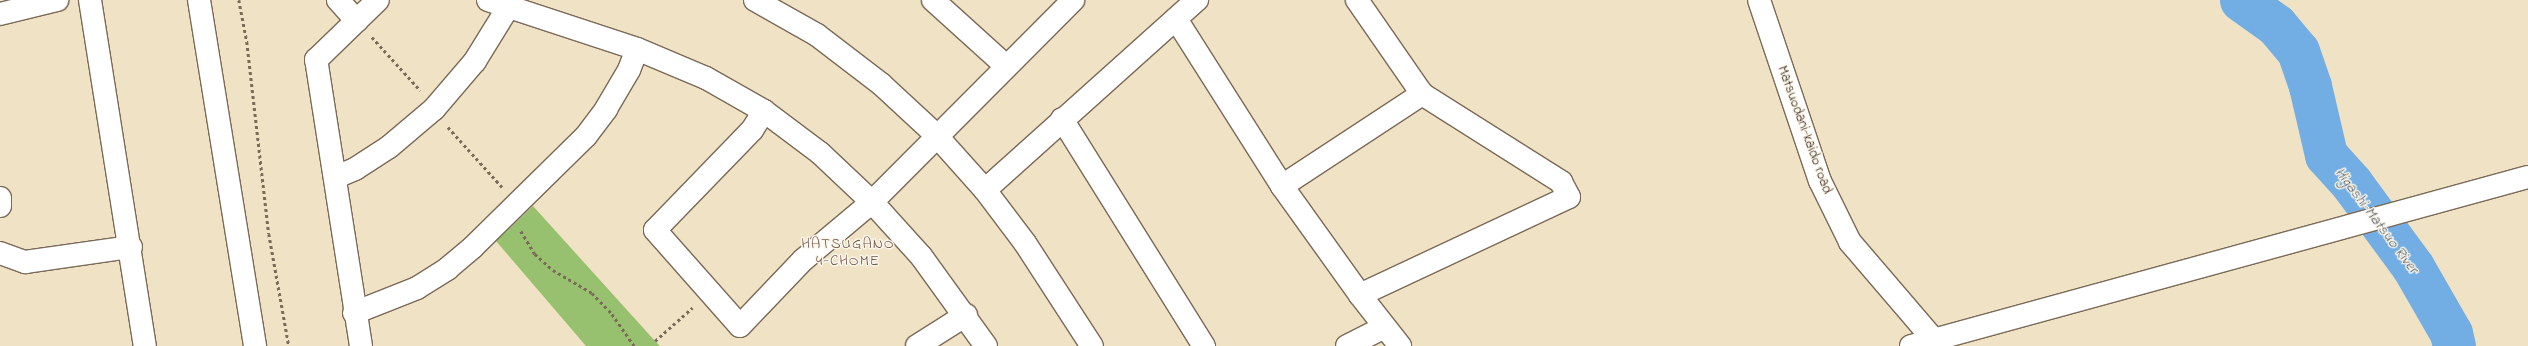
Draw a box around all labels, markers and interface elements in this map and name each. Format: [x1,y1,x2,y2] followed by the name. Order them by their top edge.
[1773,64,1835,196] street label: Matsuodani-kaido road
[2330,165,2422,277] water label: Higashi-Matsuo River
[801,235,895,270] district label: HATSUGANO 4-CHOME

